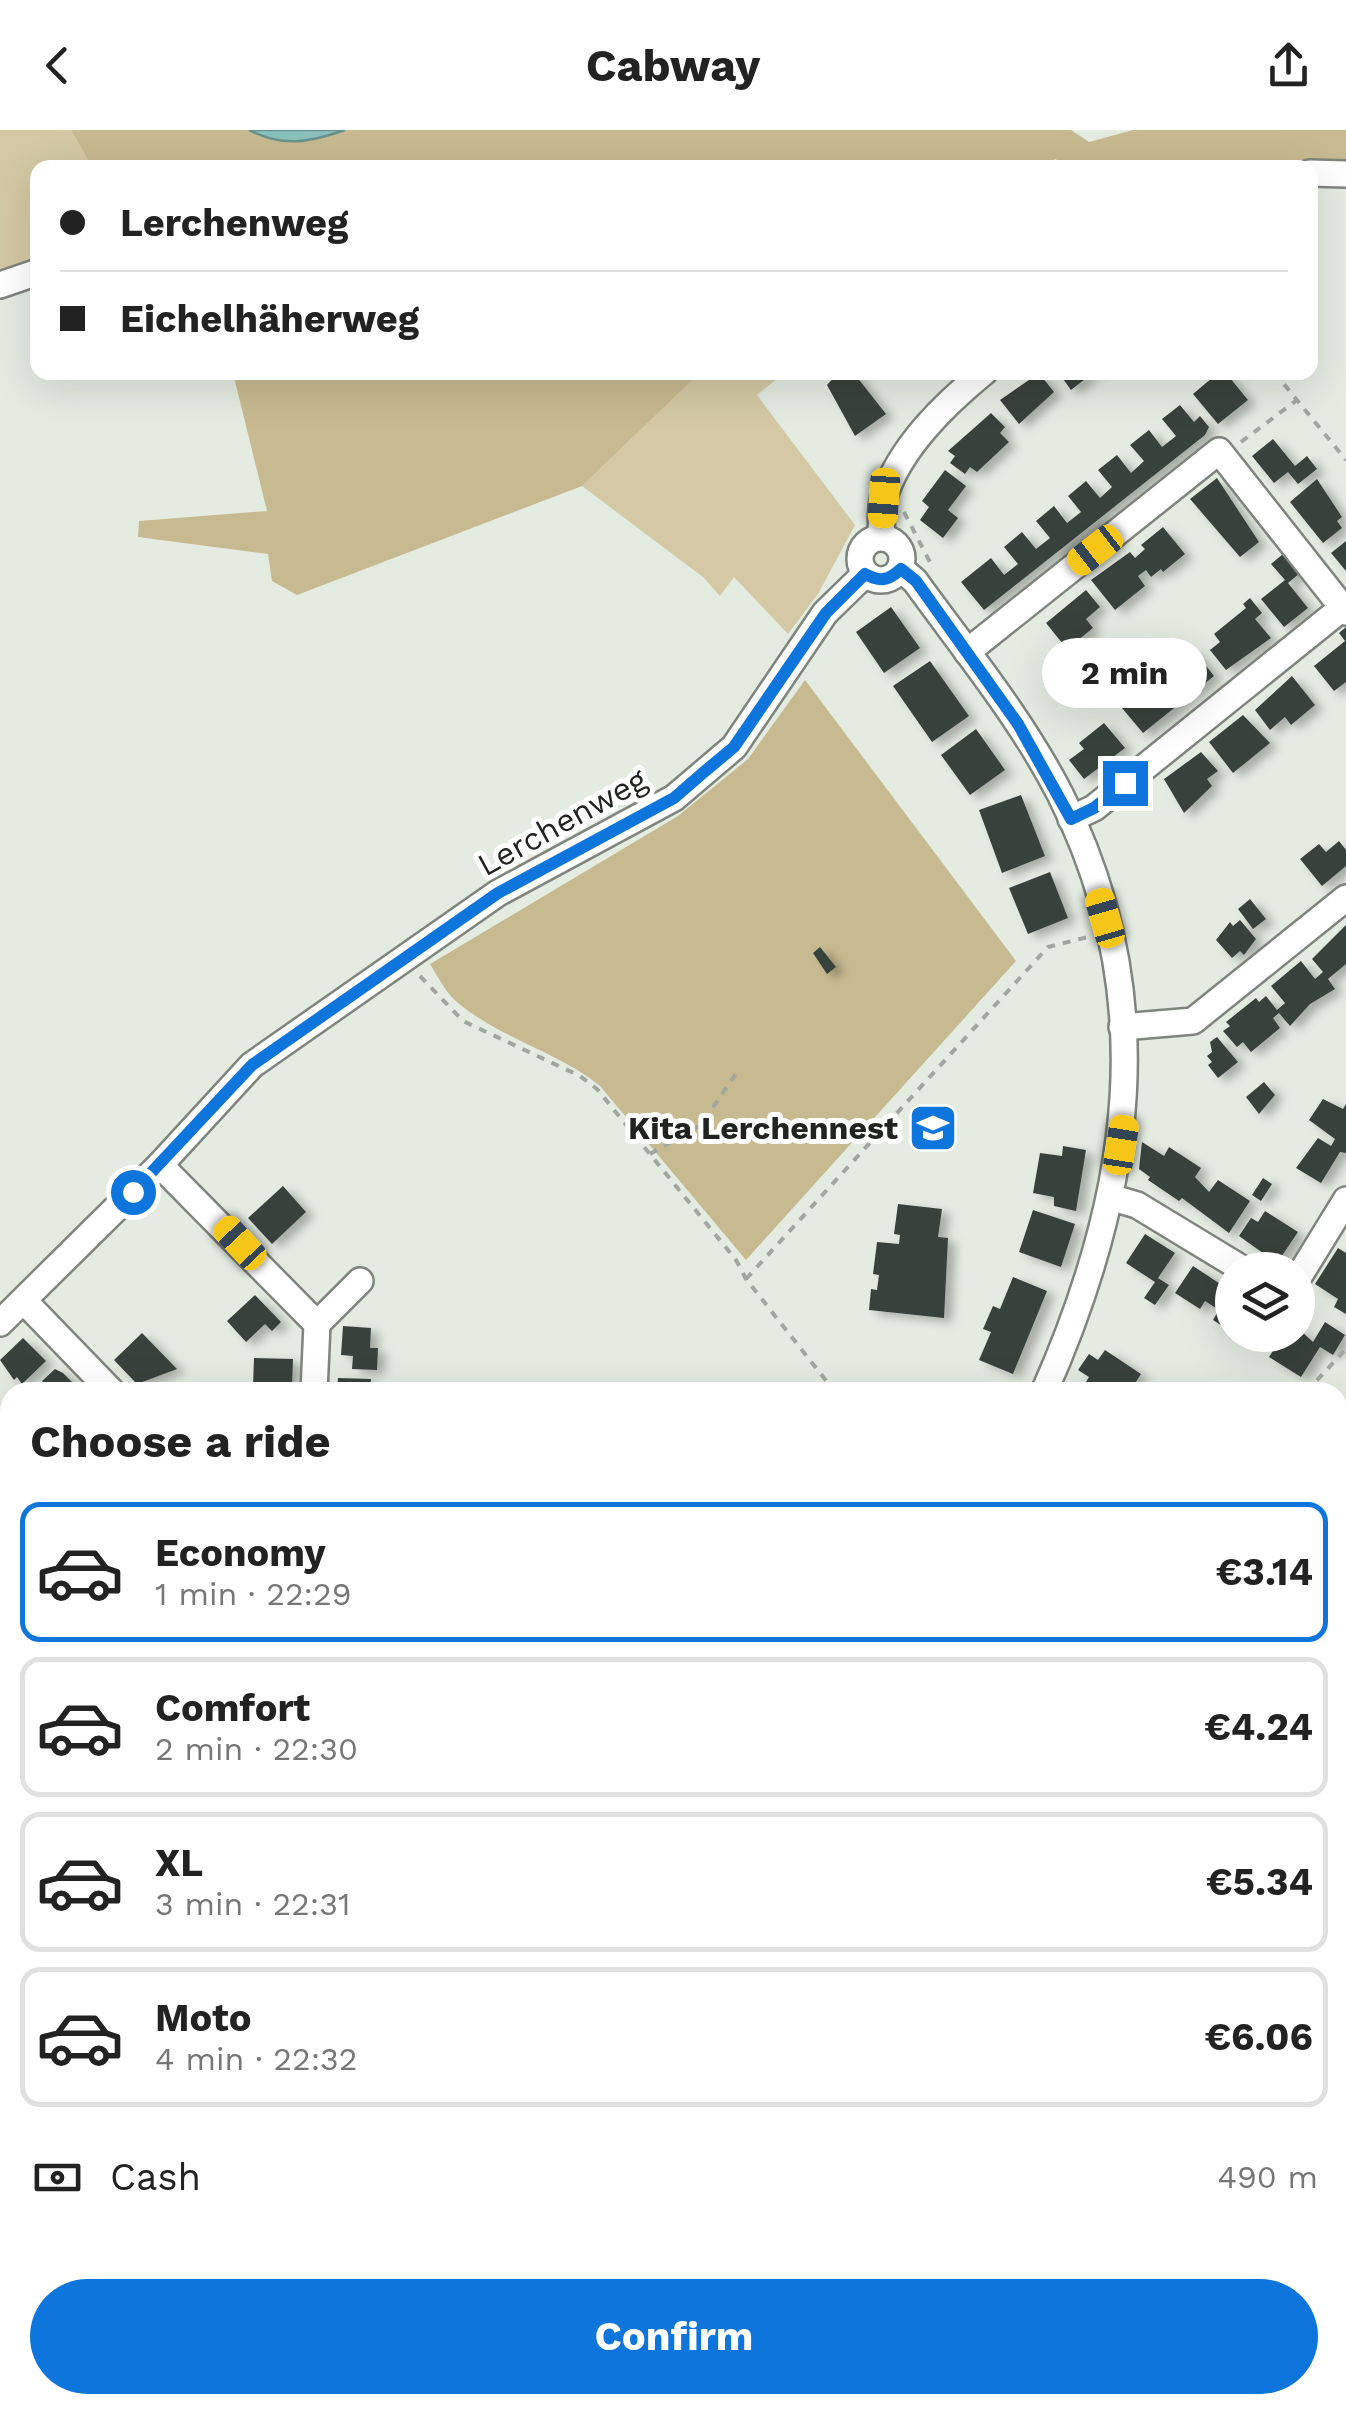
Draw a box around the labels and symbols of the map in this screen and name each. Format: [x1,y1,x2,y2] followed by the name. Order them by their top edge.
[867,467,901,529] car
[1062,520,1128,580] car
[1042,638,1208,708] callout: 2 min
[471,760,654,884] street label: Lerchenweg
[1103,761,1148,806] route end
[1082,885,1128,951] car
[907,1102,959,1154] school or university icon: Kita Lerchennest
[628,1109,898,1147] place label: Kita Lerchennest
[1101,1113,1141,1177] car
[111,1170,156,1215] route start
[209,1211,271,1275] car

